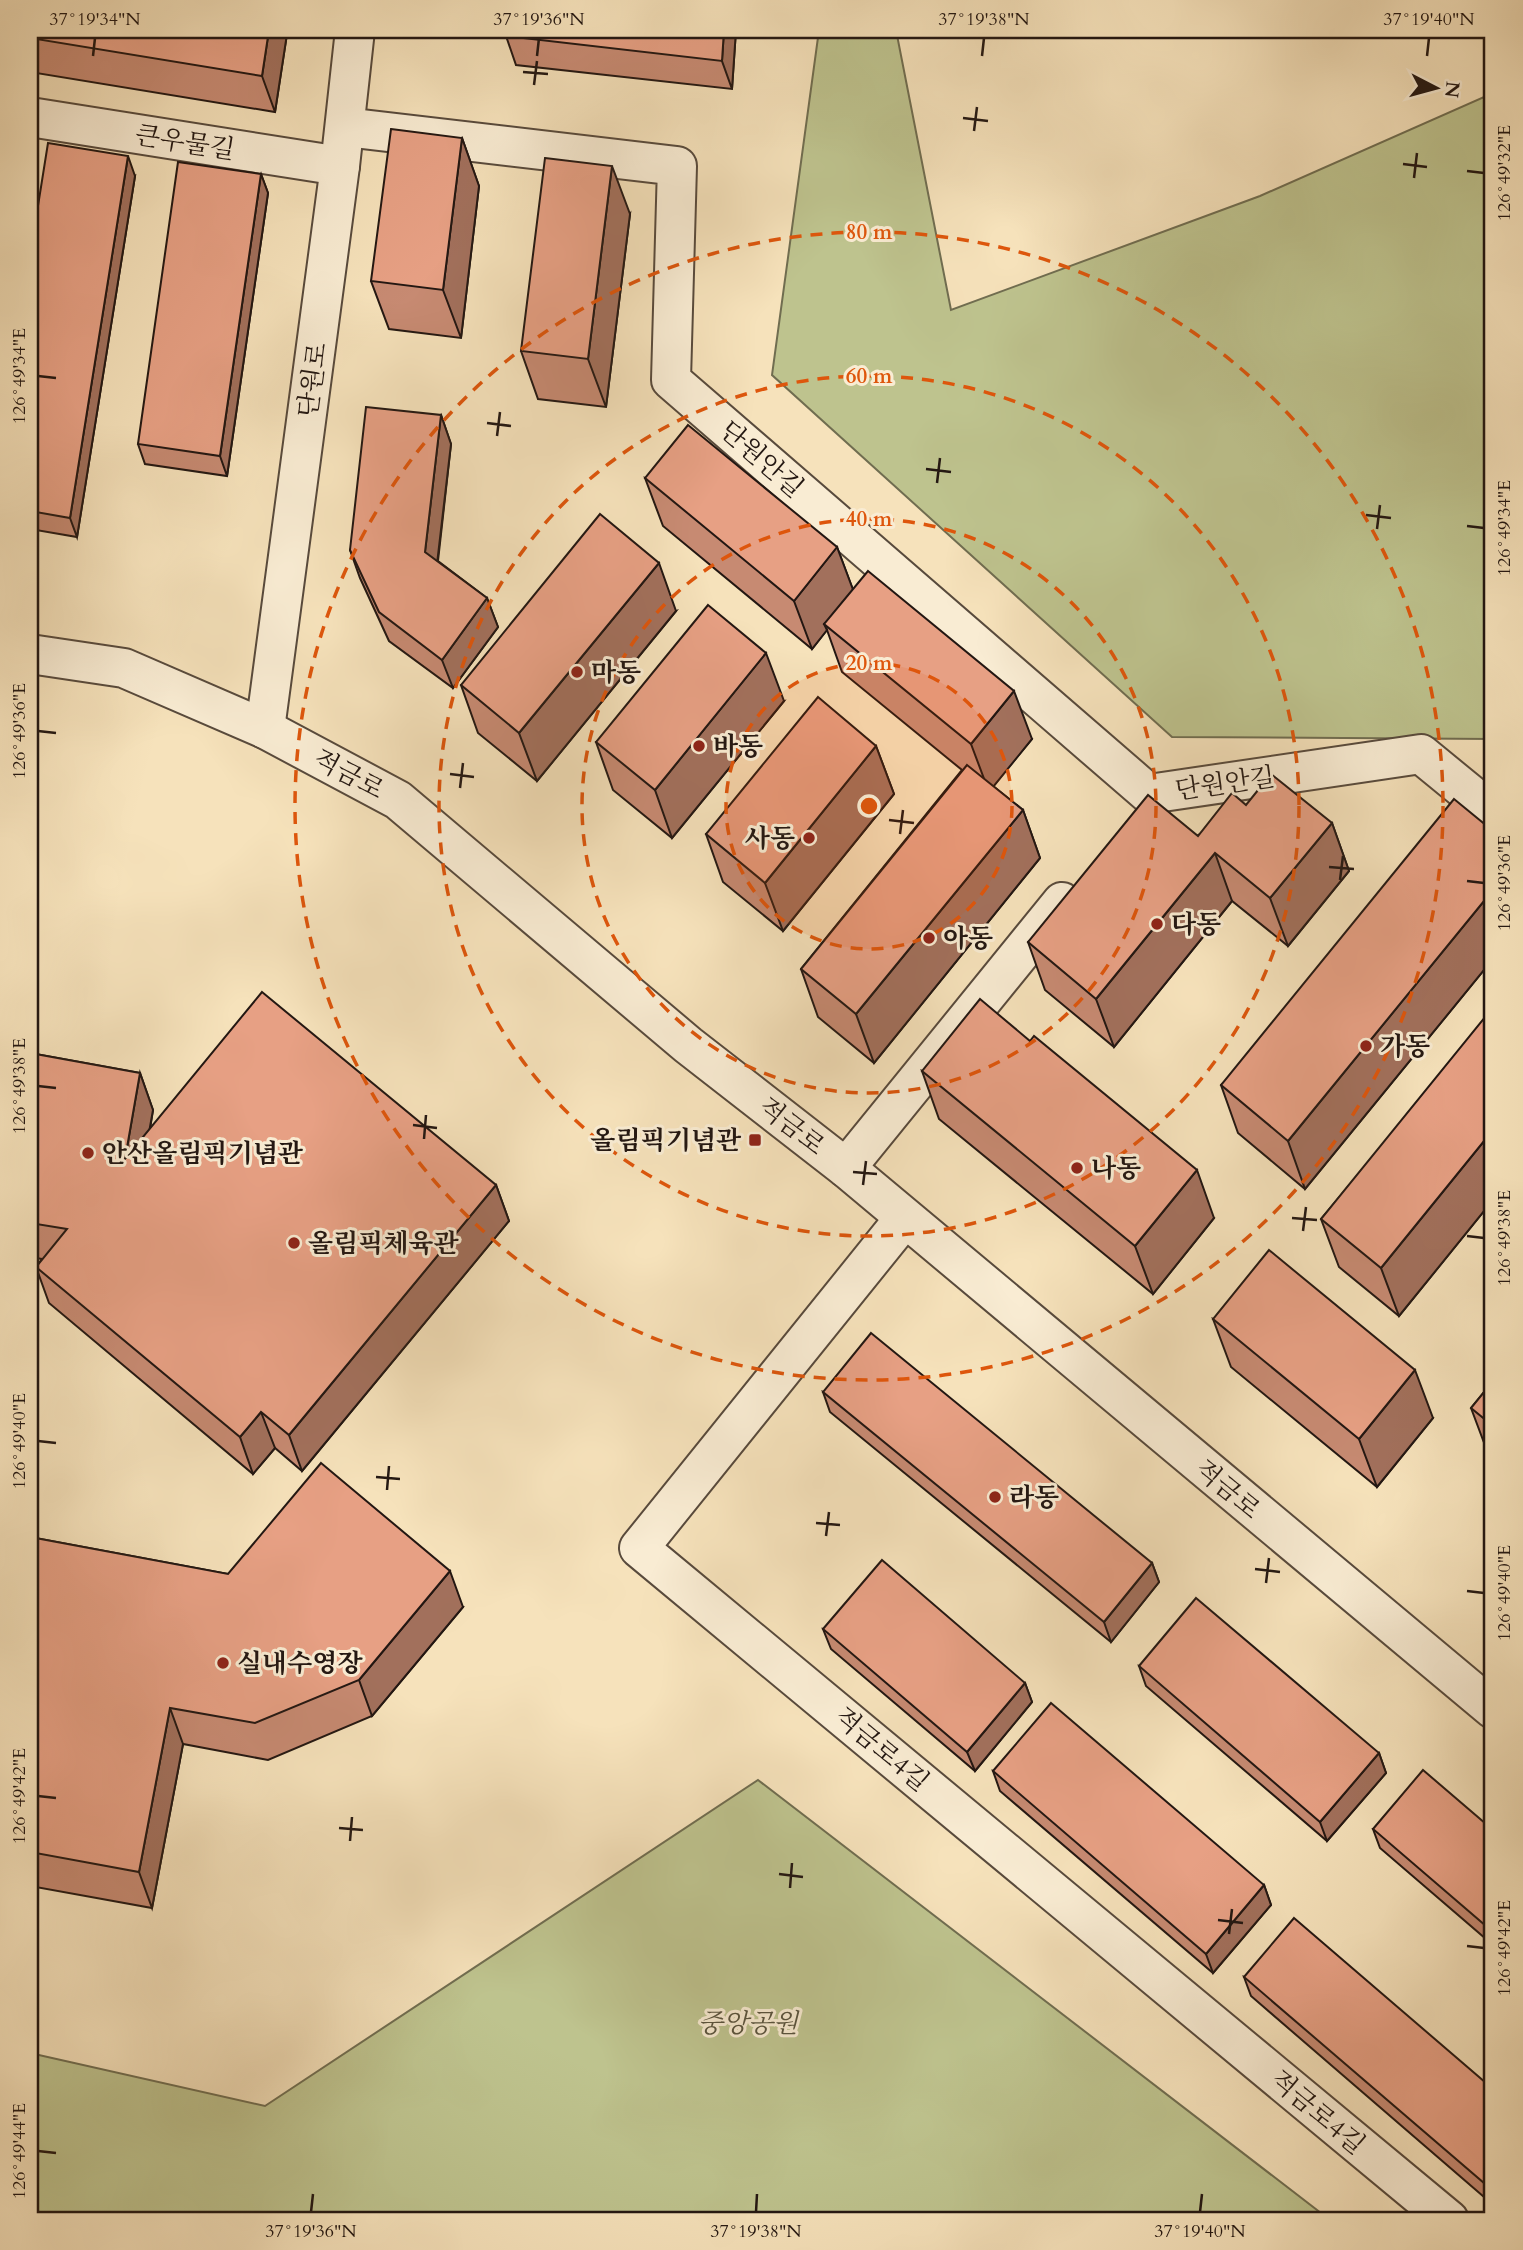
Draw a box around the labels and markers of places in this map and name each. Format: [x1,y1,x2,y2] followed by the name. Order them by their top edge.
[591,655,641,690] place label: 마동
[569,664,585,680] marker: 마동
[713,729,763,764] place label: 바동
[691,738,707,754] marker: 바동
[857,794,881,818] centre of rings
[745,821,795,856] place label: 사동
[801,830,817,846] marker: 사동
[1171,907,1221,942] place label: 다동
[1149,916,1165,932] marker: 다동
[943,921,993,956] place label: 아동
[921,930,937,946] marker: 아동
[1380,1029,1430,1064] place label: 가동
[1358,1038,1374,1054] marker: 가동
[590,1123,742,1158] place label: 올림픽기념관
[747,1132,763,1148] marker: 올림픽기념관
[102,1136,304,1171] place label: 안산올림픽기념관
[80,1145,96,1161] marker: 안산올림픽기념관
[1091,1151,1141,1186] place label: 나동
[1069,1160,1085,1176] marker: 나동
[308,1226,460,1261] place label: 올림픽체육관
[286,1235,302,1251] marker: 올림픽체육관
[1009,1480,1059,1515] place label: 라동
[987,1489,1003,1505] marker: 라동
[237,1646,363,1681] place label: 실내수영장
[215,1655,231,1671] marker: 실내수영장

